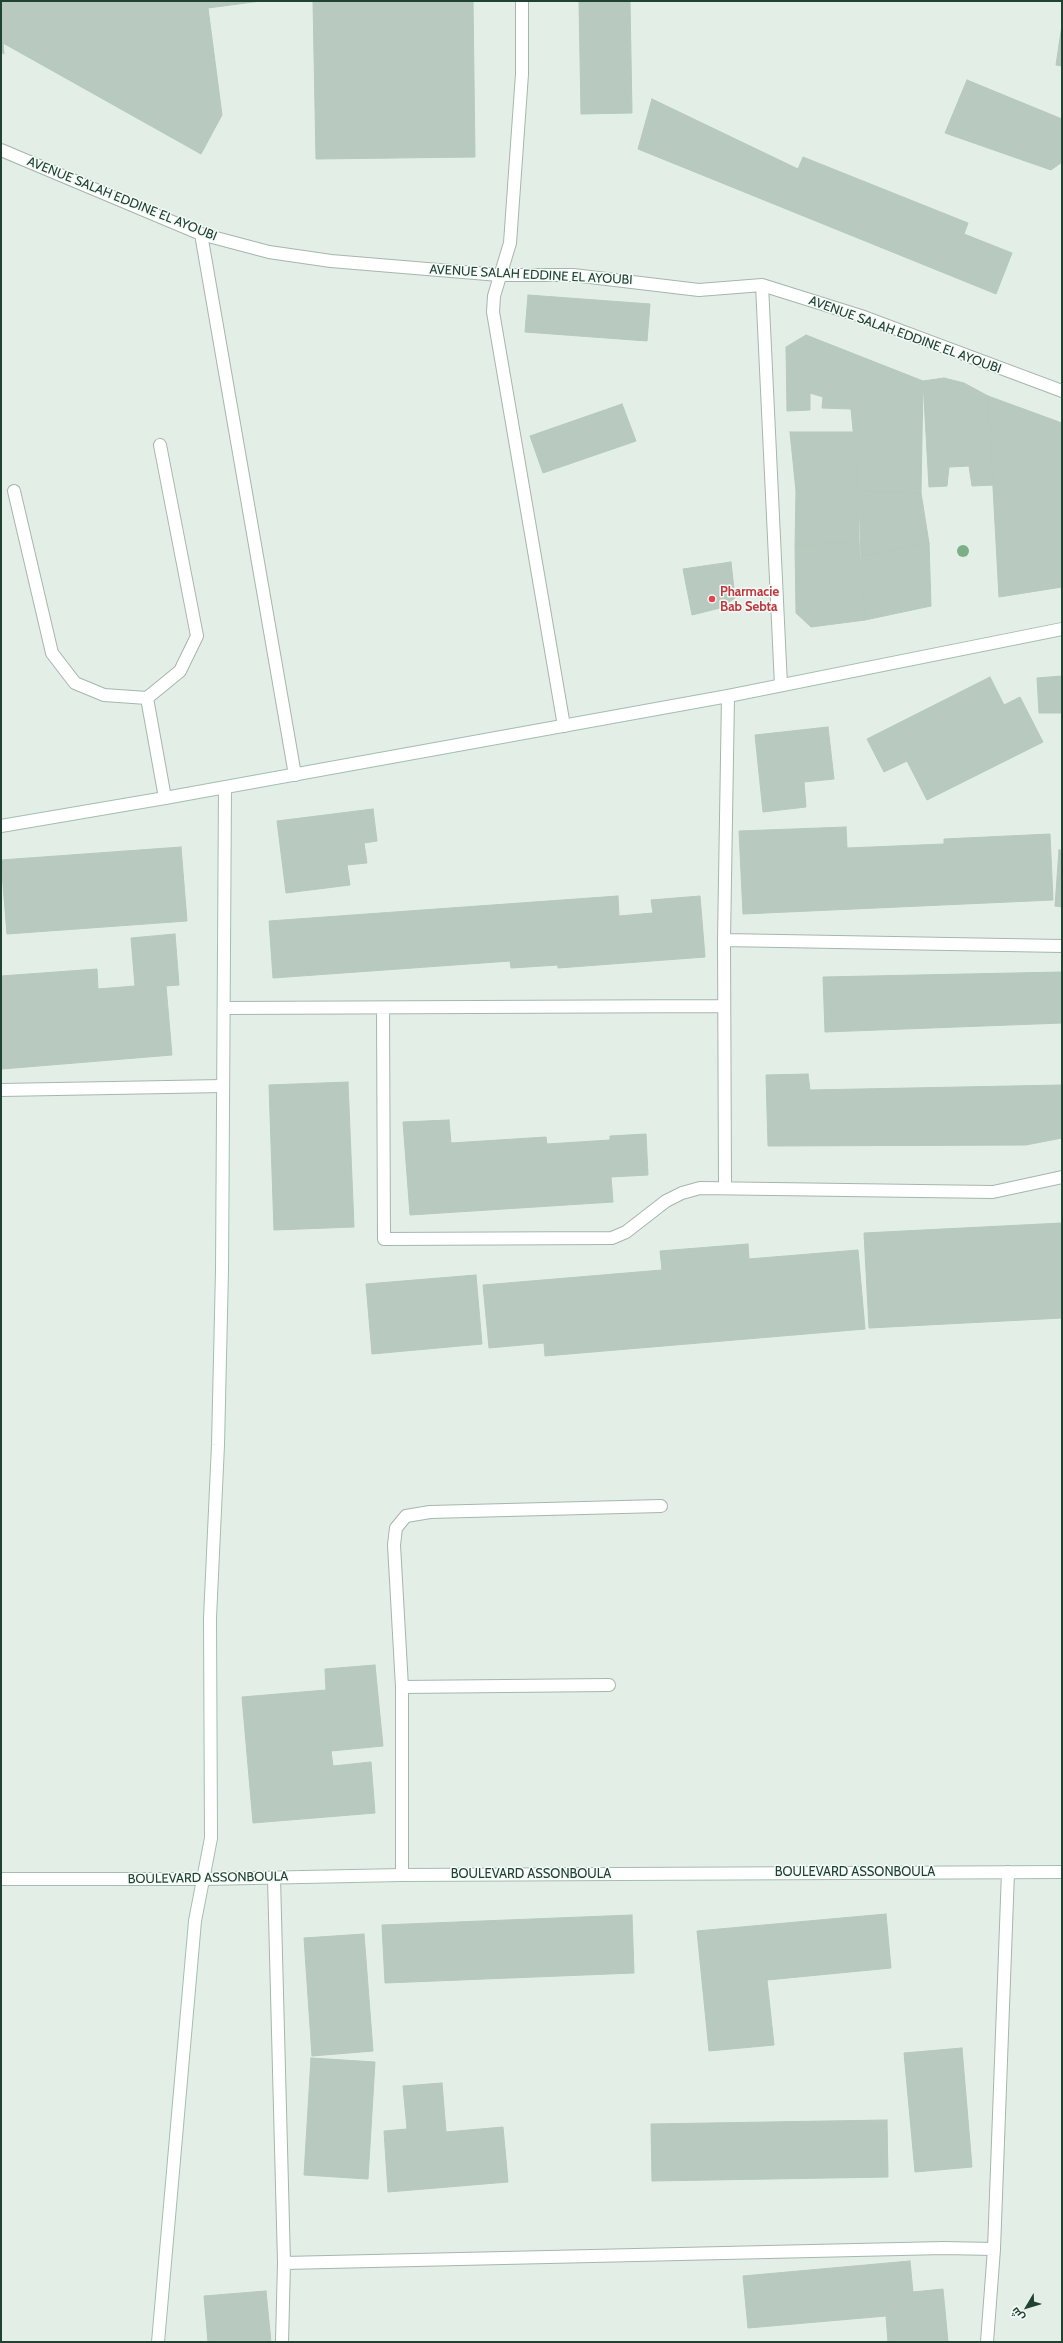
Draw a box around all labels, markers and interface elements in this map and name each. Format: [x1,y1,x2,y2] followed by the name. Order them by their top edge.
[25,154,219,244] street label: AVENUE SALAH EDDINE EL AYOUBI
[429,262,633,288] street label: AVENUE SALAH EDDINE EL AYOUBI
[807,293,1003,377] street label: AVENUE SALAH EDDINE EL AYOUBI
[720,584,779,615] place label: Pharmacie Bab Sebta
[707,594,717,604] marker: Pharmacie Bab Sebta
[775,1864,935,1880] street label: BOULEVARD ASSONBOULA
[451,1866,611,1882] street label: BOULEVARD ASSONBOULA
[128,1869,288,1887] street label: BOULEVARD ASSONBOULA
[1007,2287,1047,2327] north arrow
[1008,2305,1027,2324] text: ش

